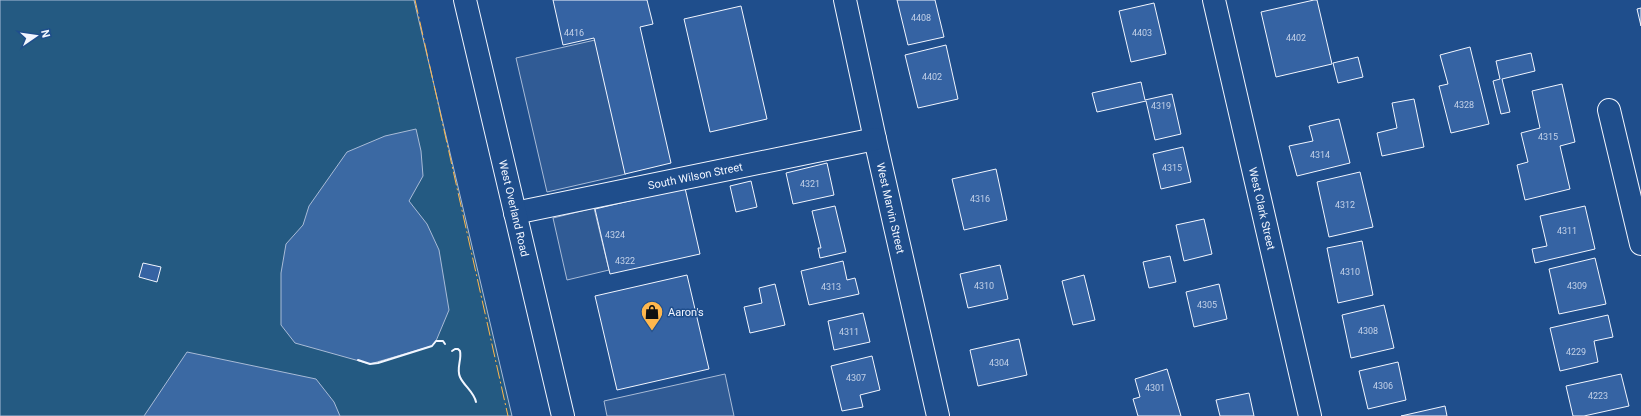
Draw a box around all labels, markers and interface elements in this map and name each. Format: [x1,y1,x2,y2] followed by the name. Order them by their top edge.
[911,13,931,23] house number: 4408
[16,16,56,56] north arrow
[564,28,584,38] house number: 4416
[1132,28,1152,38] house number: 4403
[38,29,53,39] text: N
[1286,33,1306,43] house number: 4402
[922,72,942,82] house number: 4402
[1454,100,1474,110] house number: 4328
[1151,101,1171,111] house number: 4319
[1538,132,1558,142] house number: 4315
[1310,150,1330,160] house number: 4314
[496,159,531,258] street label: West Overland Road
[647,160,744,193] street label: South Wilson Street
[874,161,907,255] street label: West Marvin Street
[1162,163,1182,173] house number: 4315
[1246,166,1278,252] street label: West Clark Street
[800,179,820,189] house number: 4321
[970,194,990,204] house number: 4316
[1335,200,1355,210] house number: 4312
[1557,226,1577,236] house number: 4311
[605,230,625,240] house number: 4324
[615,256,635,266] house number: 4322
[1340,267,1360,277] house number: 4310
[974,281,994,291] house number: 4310
[1567,281,1587,291] house number: 4309
[821,282,841,292] house number: 4313
[639,299,665,332] shop icon: Aaron's
[1197,300,1217,310] house number: 4305
[668,306,704,319] place label: Aaron's
[1358,326,1378,336] house number: 4308
[839,327,859,337] house number: 4311
[1566,347,1586,357] house number: 4229
[989,358,1009,368] house number: 4304
[846,373,866,383] house number: 4307
[1373,381,1393,391] house number: 4306
[1145,383,1165,393] house number: 4301
[1588,391,1608,401] house number: 4223

